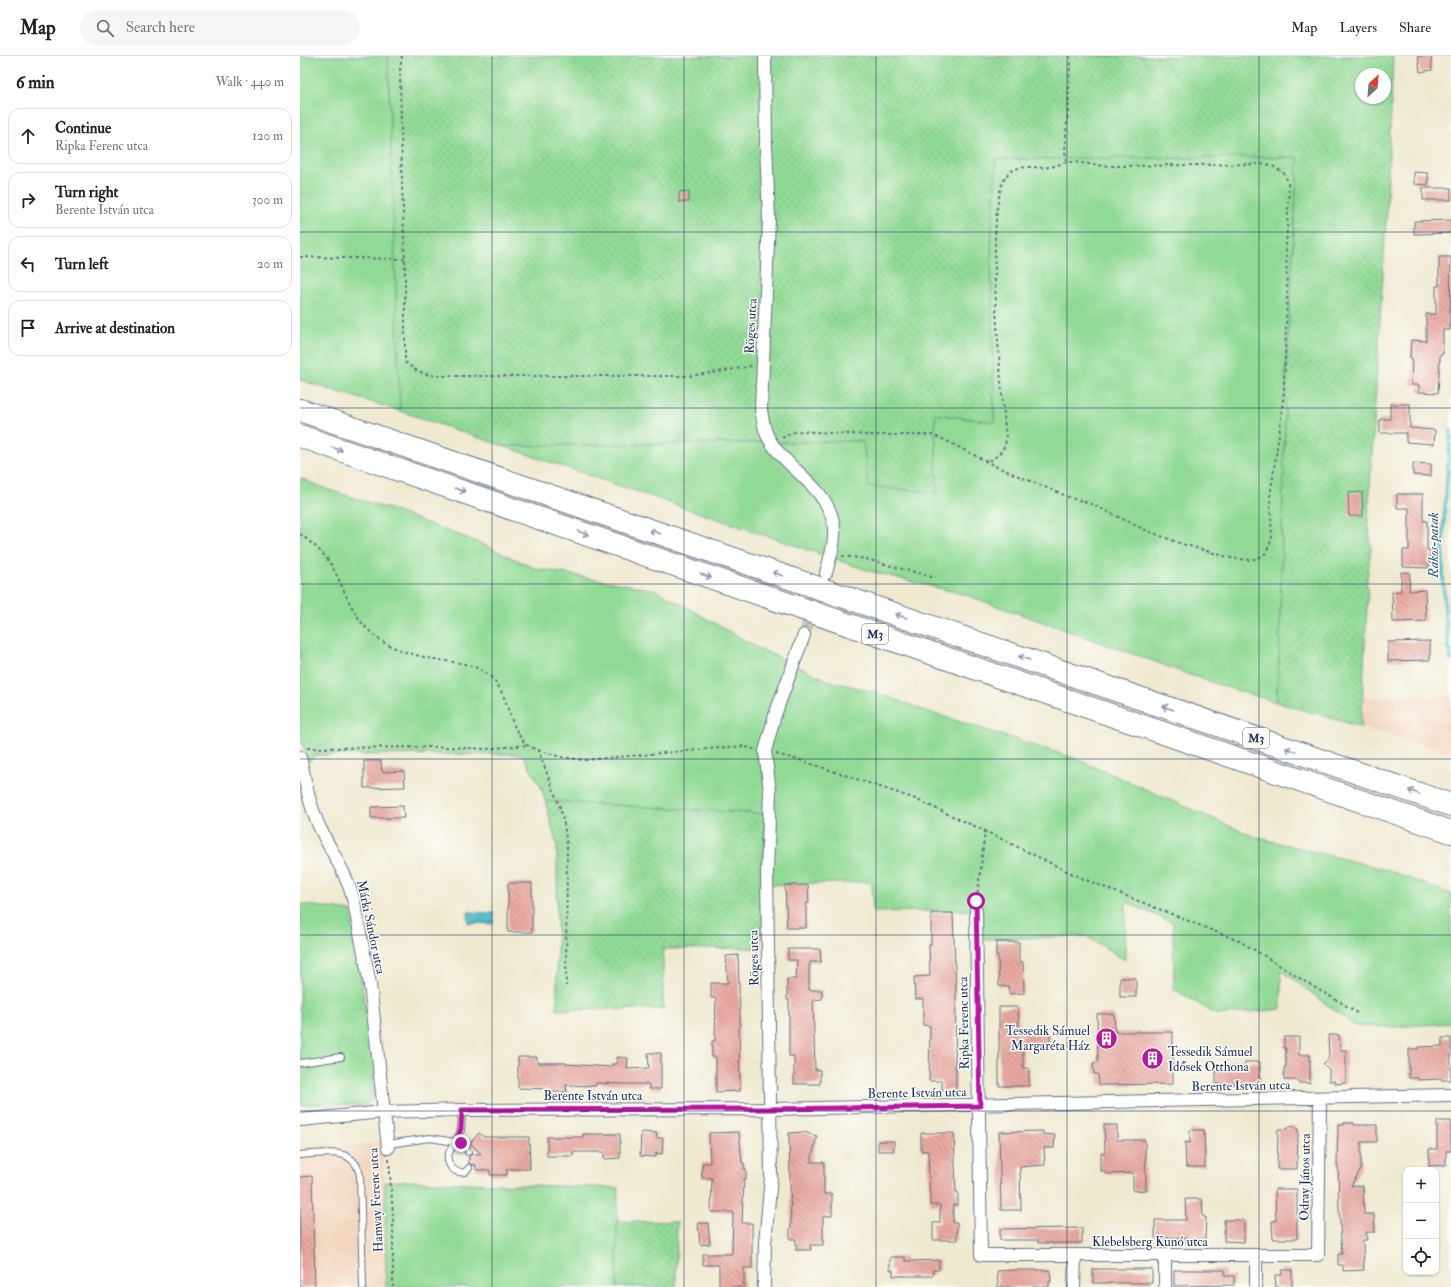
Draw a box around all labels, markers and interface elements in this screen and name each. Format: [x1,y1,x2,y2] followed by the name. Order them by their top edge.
[80,10,360,46] search box
[20,16,56,40] text: Map
[94,17,116,39] icon: search
[126,18,195,37] text: Search here
[1291,19,1317,36] text: Map
[1339,19,1377,36] text: Layers
[1399,19,1431,36] text: Share
[1355,68,1391,104] north arrow
[16,72,55,93] text: 6 min
[215,74,284,90] text: Walk · 440 m
[55,119,111,138] text: Continue
[17,125,39,147] icon: ahead
[252,128,283,144] text: 120 m
[55,138,148,154] text: Ripka Ferenc utca
[55,183,118,202] text: Turn right
[17,189,39,211] icon: right
[252,192,283,208] text: 300 m
[55,202,154,218] text: Berente István utca
[17,253,39,275] icon: left
[55,255,109,274] text: Turn left
[257,256,283,272] text: 20 m
[742,297,760,354] street label: Röges utca
[17,317,39,339] icon: arrive
[55,319,175,338] text: Arrive at destination
[331,445,343,453] one-way arrow
[454,487,466,495] one-way arrow
[1425,512,1442,579] water label: Rákos-patak
[649,528,662,535] one-way arrow
[576,530,589,537] one-way arrow
[772,570,785,577] one-way arrow
[699,572,711,580] one-way arrow
[895,612,908,619] one-way arrow
[862,624,888,644] road number: M3
[1019,654,1031,662] one-way arrow
[1162,704,1175,711] one-way arrow
[1243,728,1269,748] road number: M3
[1285,746,1298,753] one-way arrow
[1408,788,1421,795] one-way arrow
[353,878,389,976] street label: Márki Sándor utca
[967,892,985,910] route start
[746,929,762,986] street label: Röges utca
[955,976,974,1070] street label: Ripka Ferenc utca
[1005,1023,1091,1054] place label: Tessedik Sámuel Margaréta Ház
[1093,1025,1119,1051] building icon: Tessedik Sámuel Margaréta Ház
[1168,1044,1253,1075] place label: Tessedik Sámuel Idősek Otthona
[1139,1046,1165,1072] building icon: Tessedik Sámuel Idősek Otthona
[1191,1077,1291,1095] street label: Berente István utca
[867,1084,967,1102] street label: Berente István utca
[544,1088,643,1104] street label: Berente István utca
[1296,1133,1315,1221] street label: Odray János utca
[452,1134,470,1152] route end
[365,1147,388,1253] street label: Hamvay Ferenc utca
[1403,1167,1439,1275] map controls
[1403,1167,1439,1203] button: +
[1403,1203,1439,1239] button: −
[1092,1234,1209,1250] street label: Klebelsberg Kunó utca
[1403,1239,1439,1275] button: locate

